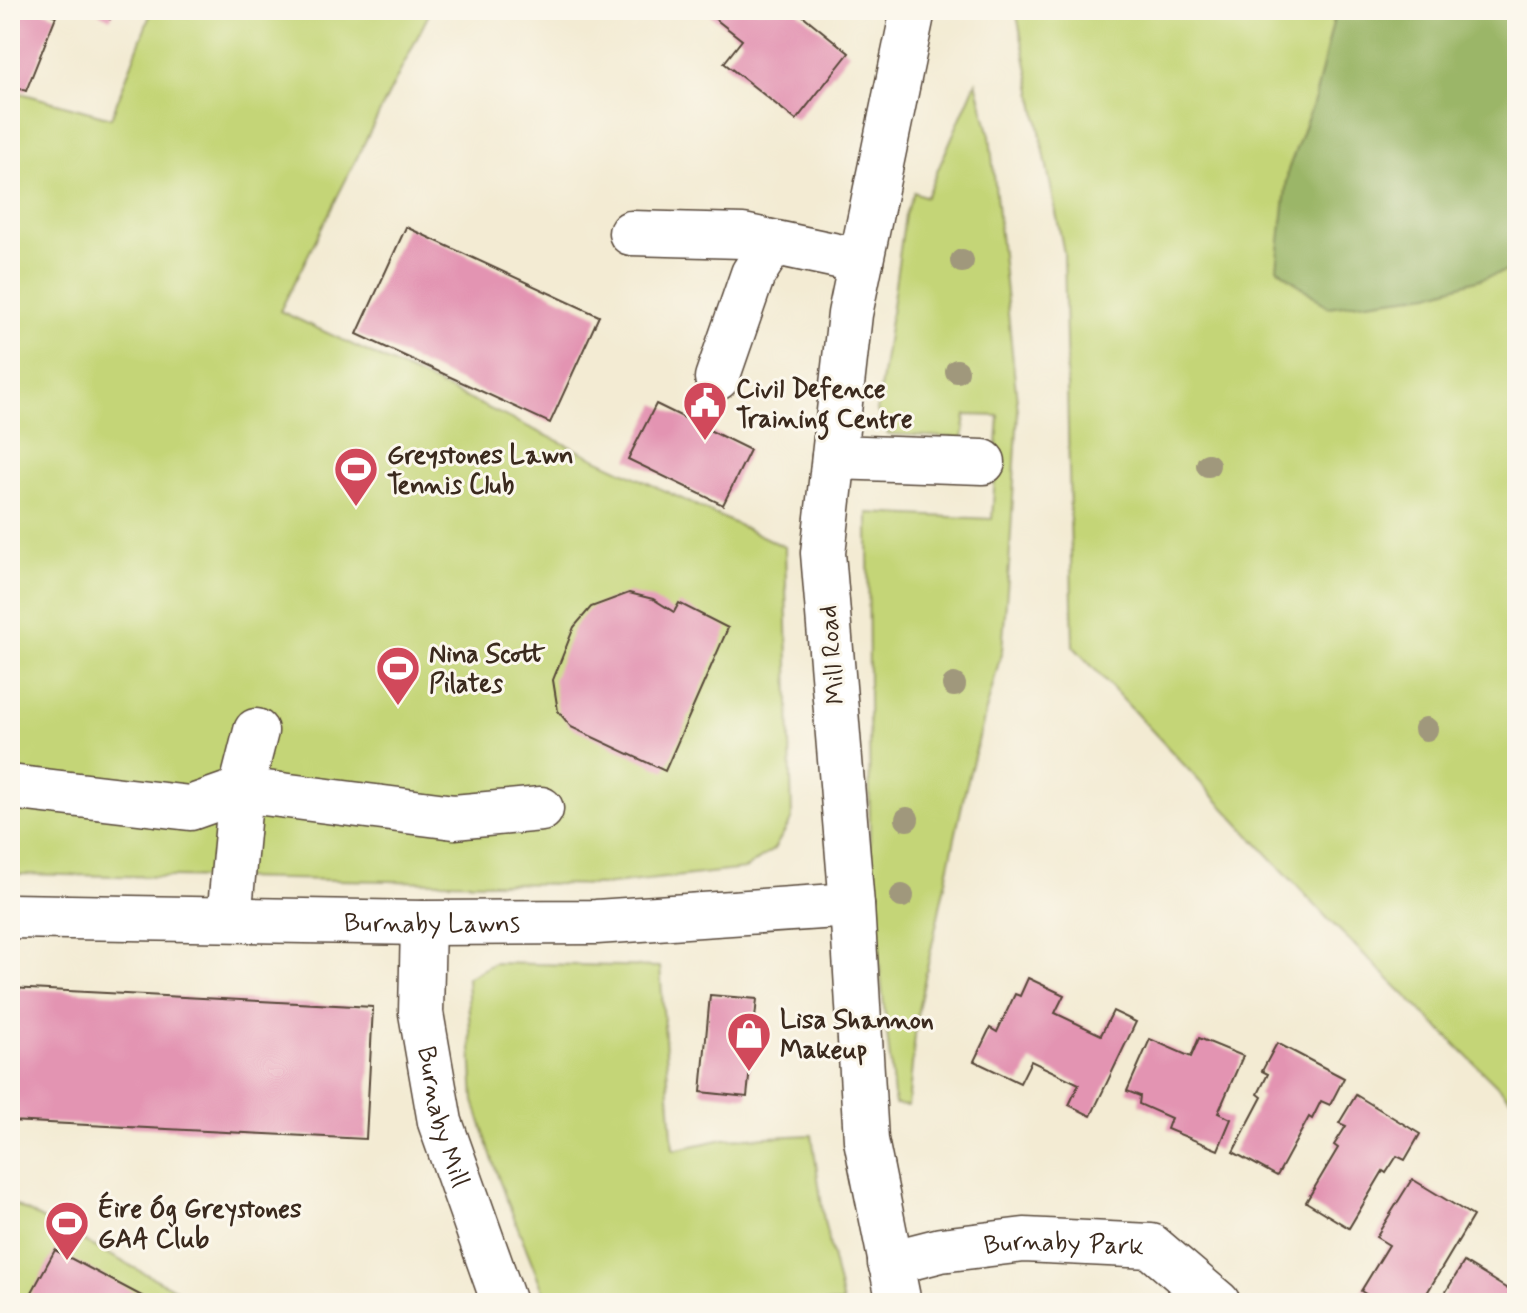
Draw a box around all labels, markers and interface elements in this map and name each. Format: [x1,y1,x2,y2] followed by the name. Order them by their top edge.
[736,373,913,440] place label: Civil Defence Training Centre
[681,379,729,442] public building icon: Civil Defence Training Centre
[387,439,574,503] place label: Greystones Lawn Tennis Club
[332,445,380,508] sports icon: Greystones Lawn Tennis Club
[812,604,854,706] street label: Mill Road
[429,638,545,702] place label: Nina Scott Pilates
[374,644,422,707] sports icon: Nina Scott Pilates
[343,907,520,942] street label: Burnaby Lawns
[780,1004,934,1068] place label: Lisa Shannon Makeup
[725,1010,773,1073] shop icon: Lisa Shannon Makeup
[408,1044,477,1192] street label: Burnaby Mill
[98,1191,302,1257] place label: Éire Óg Greystones GAA Club
[43,1199,91,1262] sports icon: Éire Óg Greystones GAA Club
[982,1225,1145,1265] street label: Burnaby Park

